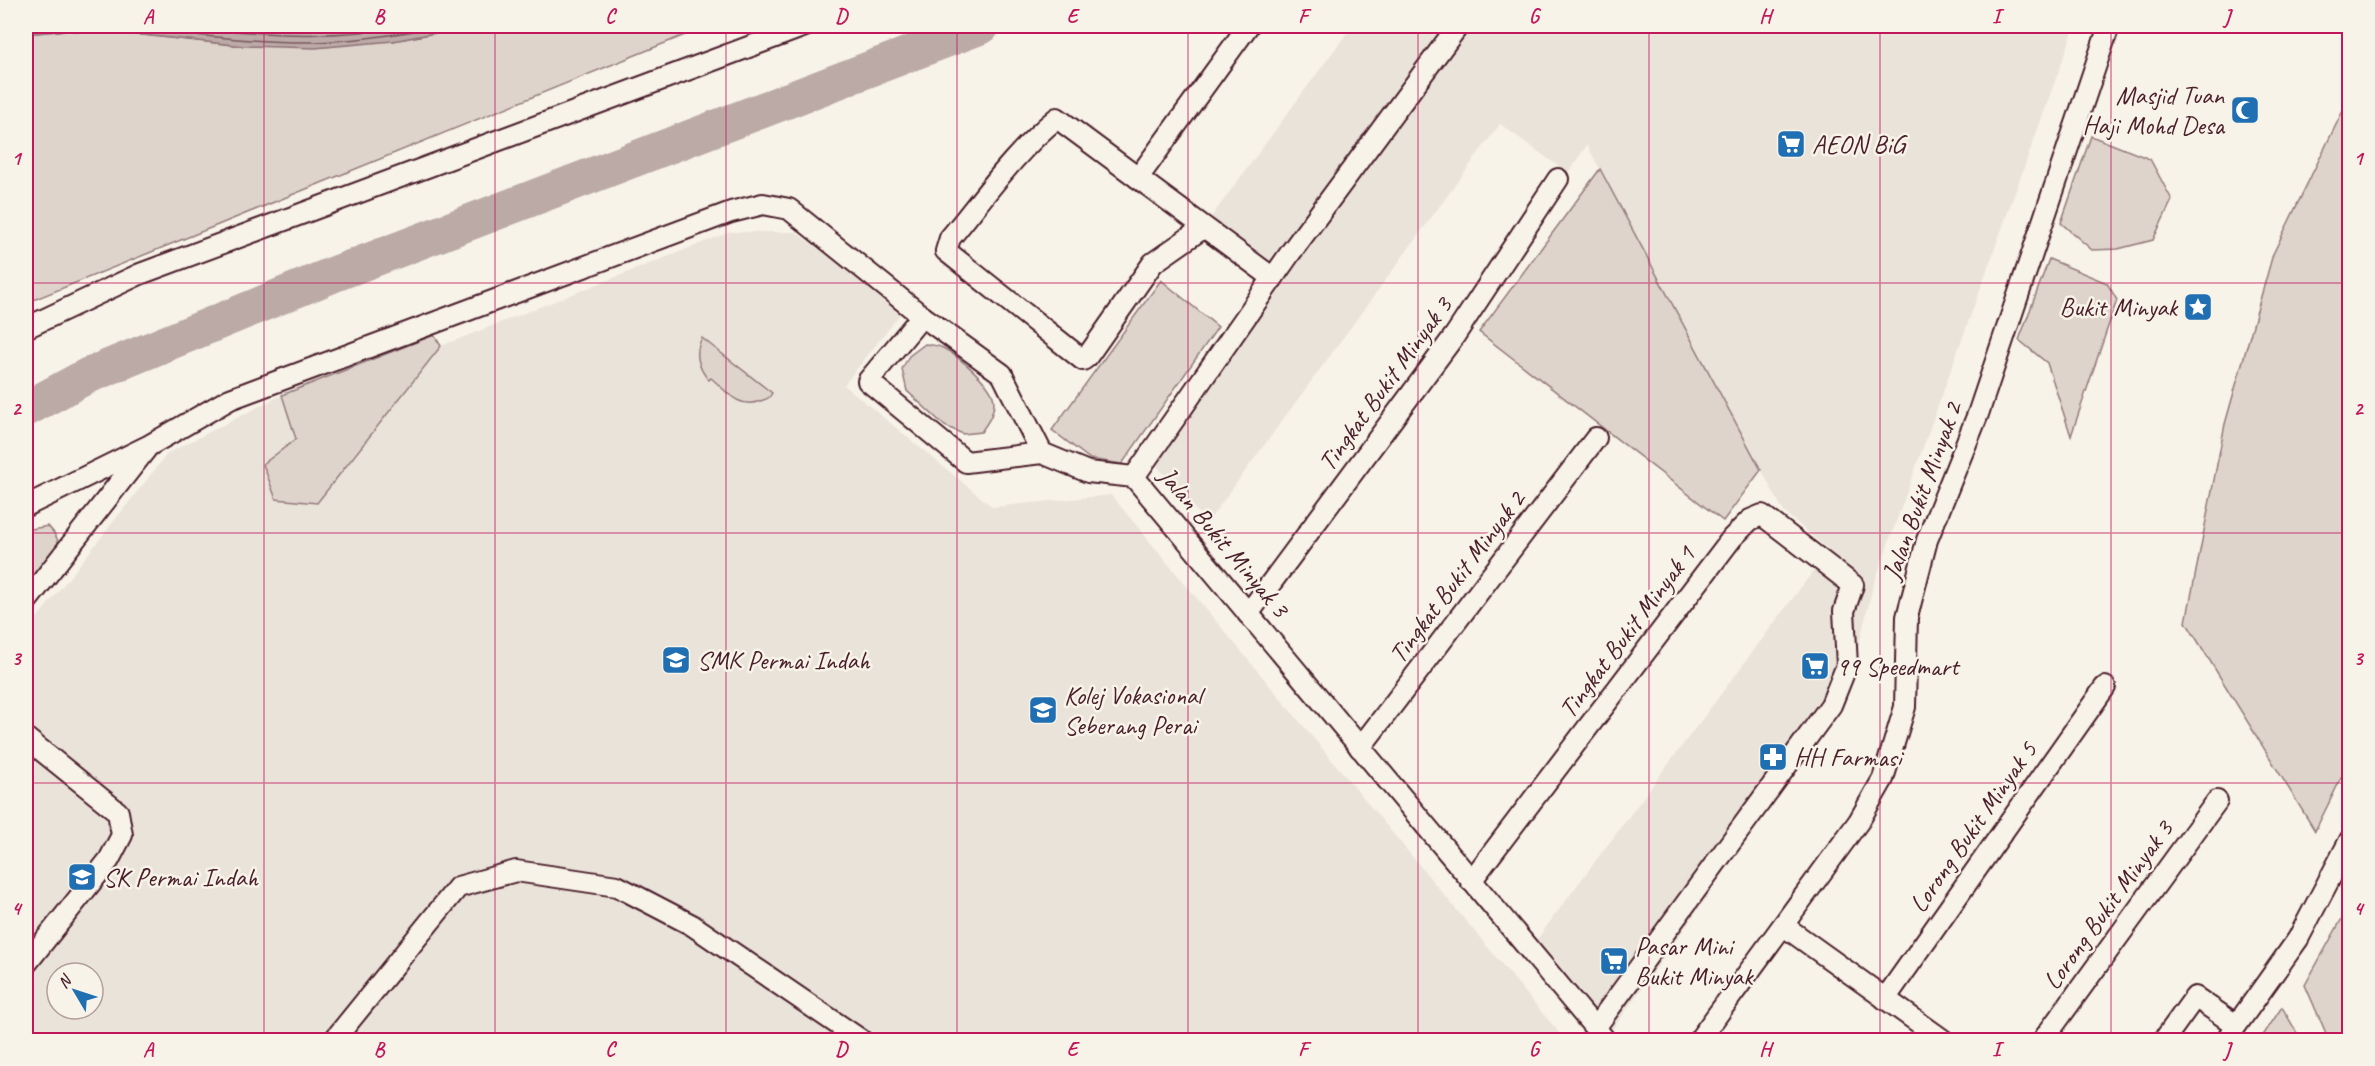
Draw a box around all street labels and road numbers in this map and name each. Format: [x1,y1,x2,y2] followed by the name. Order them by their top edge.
[1311,289,1461,478] street label: Tingkat Bukit Minyak 3
[1874,396,1970,586] street label: Jalan Bukit Minyak 2
[1150,458,1298,626] street label: Jalan Bukit Minyak 3
[1381,483,1534,670] street label: Tingkat Bukit Minyak 2
[1551,538,1703,725] street label: Tingkat Bukit Minyak 1
[1902,734,2045,919] street label: Lorong Bukit Minyak 5
[2036,812,2182,996] street label: Lorong Bukit Minyak 3

